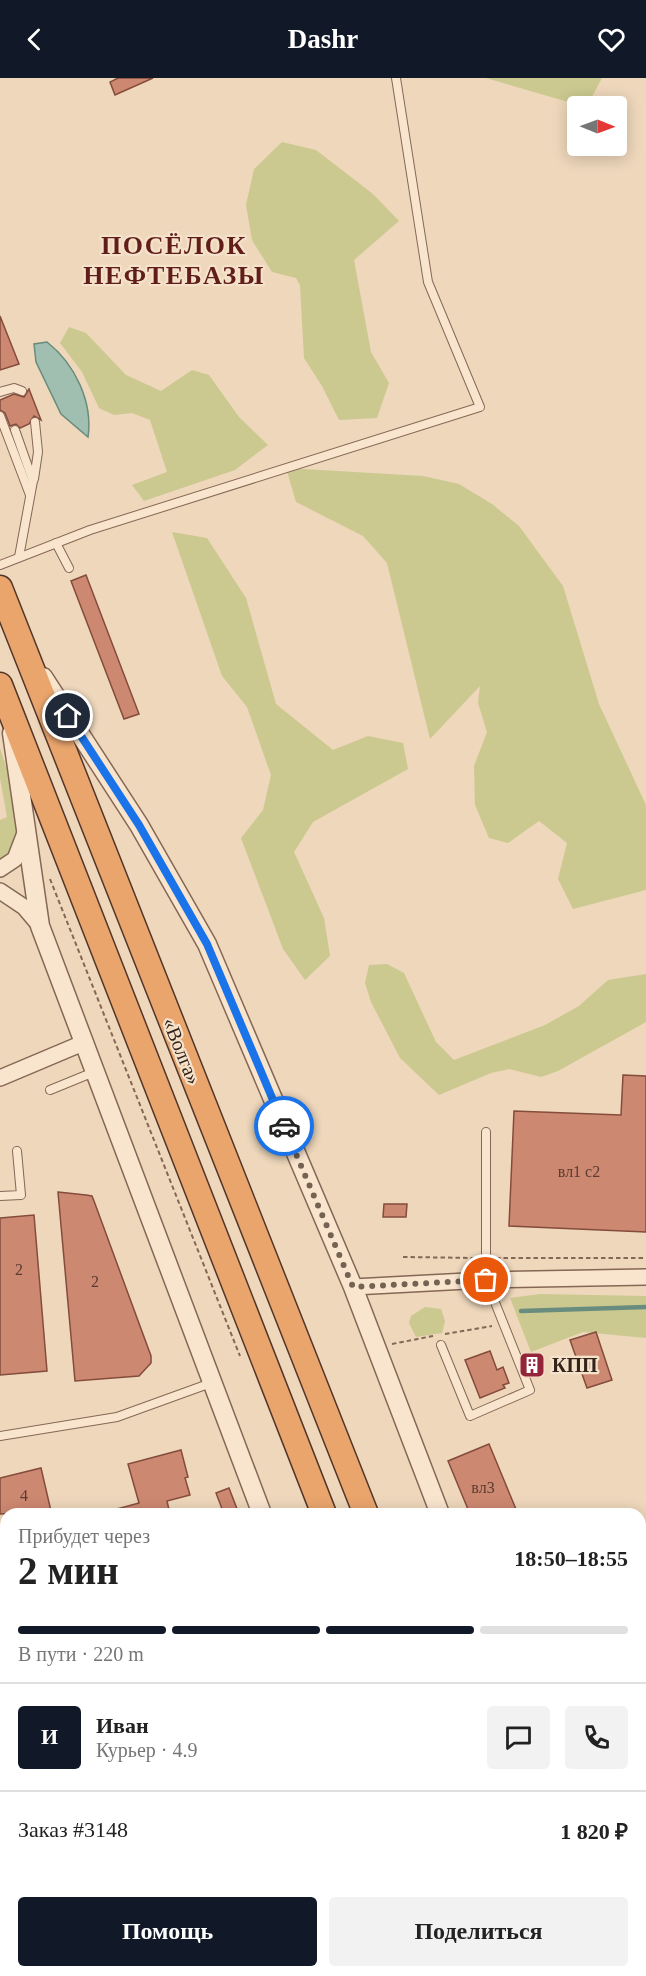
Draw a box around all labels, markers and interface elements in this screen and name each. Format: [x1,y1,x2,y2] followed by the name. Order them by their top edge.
[18,23,51,56] icon: back
[595,23,628,56] icon: heart
[288,24,358,54] text: Dashr
[567,96,627,156] north arrow
[567,96,627,156] map controls
[83,231,265,290] district label: ПОСЁЛОК НЕФТЕБАЗЫ
[42,690,93,741] pin
[51,699,84,732] icon: home
[159,1014,205,1088] street label: «Волга»
[254,1096,314,1156] courier
[268,1110,301,1143] icon: car
[558,1163,600,1180] house number: вл1 с2
[460,1254,511,1305] pin
[15,1261,23,1278] house number: 2
[469,1263,502,1296] icon: bag
[91,1273,99,1290] house number: 2
[517,1350,547,1380] building icon: КПП
[552,1354,598,1376] place label: КПП
[471,1479,495,1496] house number: вл3
[20,1487,28,1504] house number: 4
[18,1525,150,1547] text: Прибудет через
[514,1546,628,1571] text: 18:50–18:55
[18,1549,119,1592] text: 2 мин
[18,1643,144,1665] text: В пути · 220 m
[487,1706,550,1769] button: chat
[565,1706,628,1769] button: phone
[96,1713,149,1738] text: Иван
[41,1724,58,1749] text: И
[96,1739,198,1761] text: Курьер · 4.9
[18,1817,128,1842] text: Заказ #3148
[560,1819,628,1844] text: 1 820 ₽
[18,1897,317,1966] button: Помощь
[329,1897,628,1966] button: Поделиться

